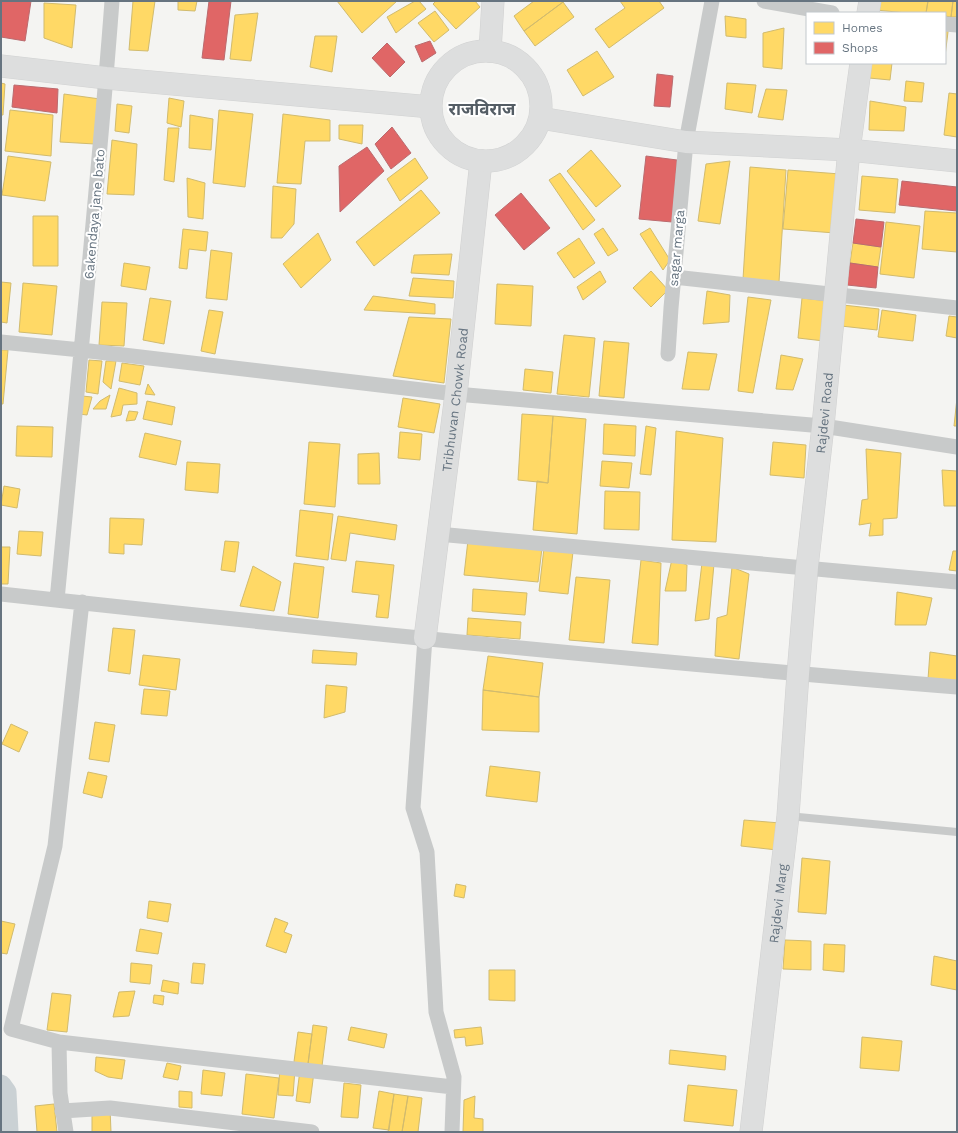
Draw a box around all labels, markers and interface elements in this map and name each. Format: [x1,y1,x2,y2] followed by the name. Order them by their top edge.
[806,12,946,64] legend
[842,21,883,35] text: Homes
[842,41,878,55] text: Shops
[449,99,516,119] district label: राजविराज
[81,148,108,280] street label: 6akendaya jane bato
[666,208,687,287] street label: sagar marga
[439,327,471,473] street label: Tribhuvan Chowk Road
[813,372,836,454] street label: Rajdevi Road
[766,863,790,944] street label: Rajdevi Marg

